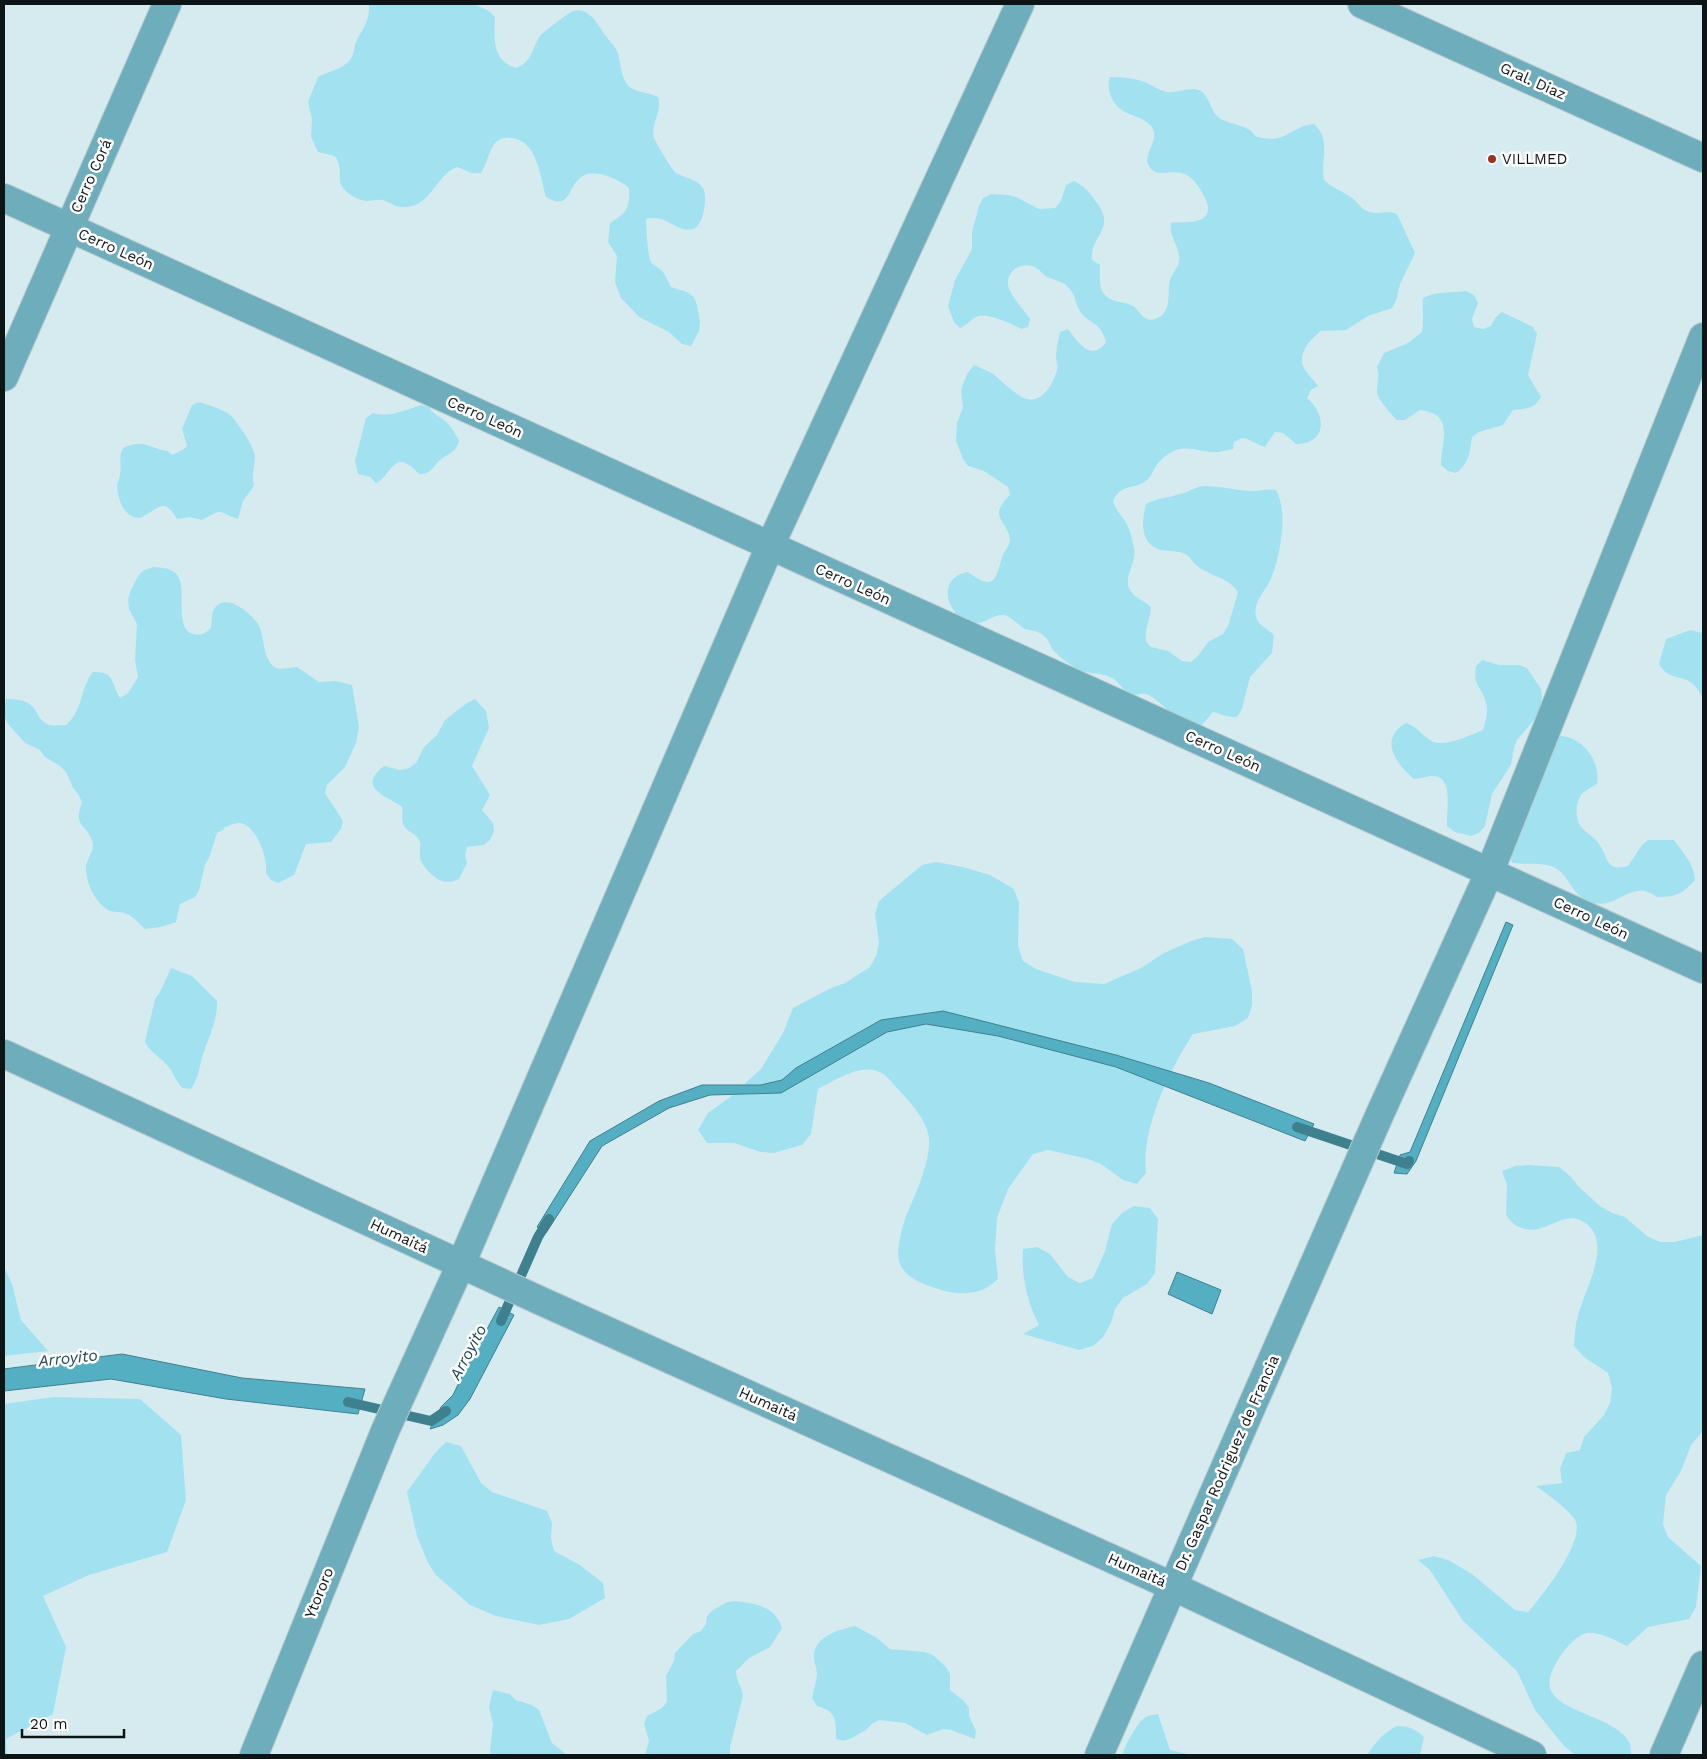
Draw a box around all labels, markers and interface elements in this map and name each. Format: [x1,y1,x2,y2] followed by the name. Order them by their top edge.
[1497,59,1569,103] street label: Gral. Diaz
[67,136,115,216] street label: Cerro Corá
[1502,150,1567,168] place label: VILLMED
[1486,153,1498,165] marker: VILLMED
[75,224,157,274] street label: Cerro León
[444,392,526,442] street label: Cerro León
[812,559,894,609] street label: Cerro León
[1182,726,1264,776] street label: Cerro León
[1551,893,1631,943] street label: Cerro León
[367,1215,431,1257] street label: Humaitá
[445,1321,490,1384] water label: Arroyito
[36,1345,99,1371] water label: Arroyito
[1171,1352,1283,1574] street label: Dr. Gaspar Rodriguez de Francia
[736,1383,800,1425] street label: Humaitá
[1105,1549,1169,1591] street label: Humaitá
[301,1565,337,1621] street label: Ytororo
[22,1706,125,1738] scale bar
[30,1715,68,1733] text: 20 m

